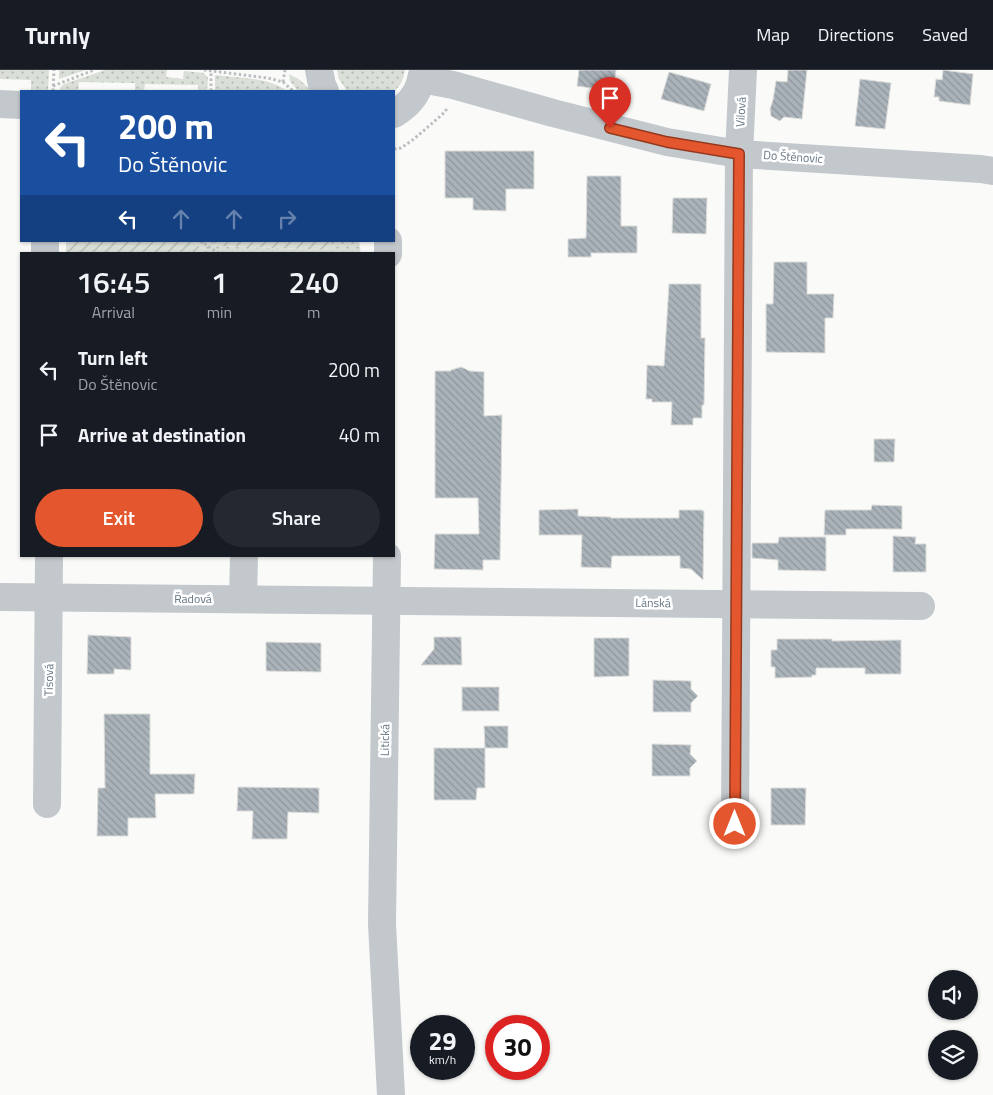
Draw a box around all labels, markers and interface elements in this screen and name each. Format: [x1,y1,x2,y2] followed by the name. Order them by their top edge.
[25,17,90,53] text: Turnly
[756,21,790,48] text: Map
[818,21,894,48] text: Directions
[922,21,968,48] text: Saved
[589,77,631,128] pin
[596,84,624,112] icon: arrive
[730,96,751,128] street label: Vilová
[118,99,214,153] text: 200 m
[35,110,100,175] icon: left
[763,145,823,168] street label: Do Štěnovic
[118,147,227,181] text: Do Štěnovic
[114,205,142,233] icon: left
[167,205,195,233] icon: ahead
[220,205,248,233] icon: ahead
[273,205,301,233] icon: right
[76,259,151,305] text: 16:45
[211,259,228,305] text: 1
[288,259,339,305] text: 240
[92,300,135,324] text: Arrival
[207,300,232,324] text: min
[307,300,320,324] text: m
[78,343,148,372] text: Turn left
[328,355,380,384] text: 200 m
[35,356,63,384] icon: left
[78,372,158,396] text: Do Štěnovic
[78,420,246,449] text: Arrive at destination
[339,420,380,449] text: 40 m
[35,421,63,449] icon: arrive
[35,489,203,547] button: Exit
[213,489,380,547] button: Share
[174,589,212,608] street label: Řadová
[635,593,671,612] street label: Lánská
[39,664,58,696] street label: Tisová
[375,724,394,756] street label: Litická
[708,797,760,849] position arrow
[928,970,978,1080] map controls
[928,970,978,1020] button: sound
[485,1015,550,1080] speed limit sign: 30
[428,1022,457,1060] text: 29
[928,1030,978,1080] button: layers
[429,1050,456,1069] text: km/h

